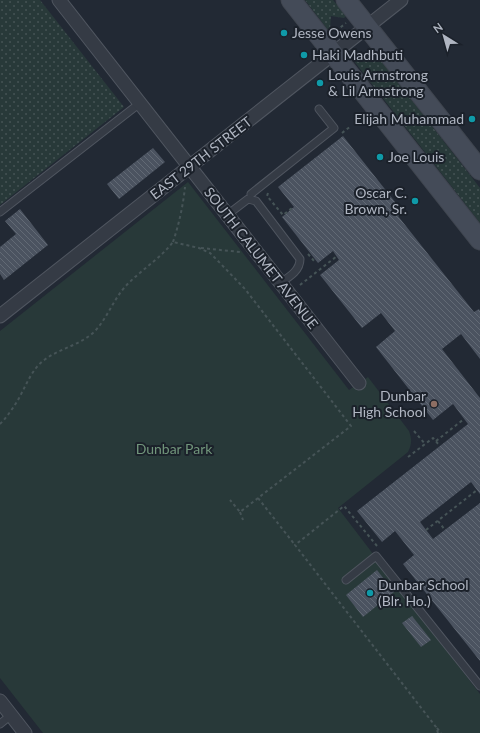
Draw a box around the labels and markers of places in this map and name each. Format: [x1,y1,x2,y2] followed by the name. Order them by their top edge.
[292,24,372,41] place label: Jesse Owens
[279,28,289,38] marker: Jesse Owens
[312,46,403,63] place label: Haki Madhbuti
[299,50,309,60] marker: Haki Madhbuti
[328,66,428,99] place label: Louis Armstrong & Lil Armstrong
[315,78,325,88] marker: Louis Armstrong & Lil Armstrong
[354,110,464,127] place label: Elijah Muhammad
[467,114,477,124] marker: Elijah Muhammad
[388,148,444,165] place label: Joe Louis
[375,152,385,162] marker: Joe Louis
[345,184,407,217] place label: Oscar C. Brown, Sr.
[410,196,420,206] marker: Oscar C. Brown, Sr.
[352,387,426,420] place label: Dunbar High School
[429,399,439,409] marker: Dunbar High School
[378,576,469,609] place label: Dunbar School (Blr. Ho.)
[365,588,375,598] marker: Dunbar School (Blr. Ho.)

